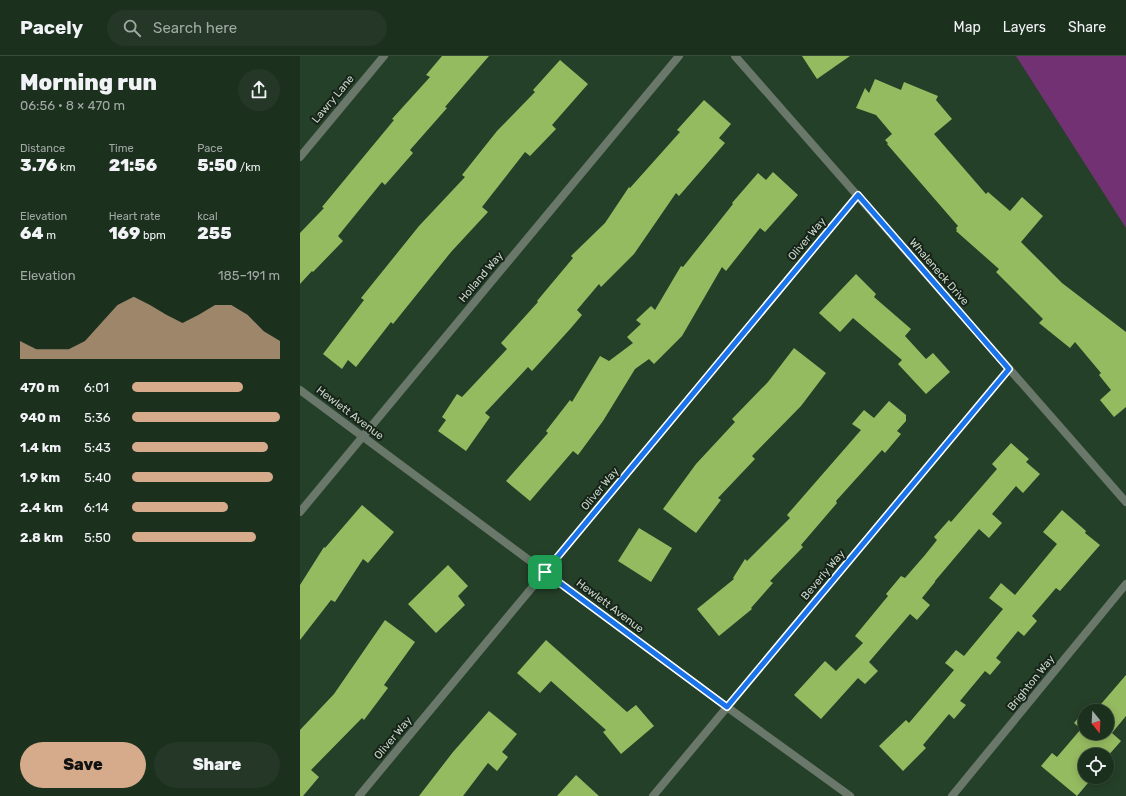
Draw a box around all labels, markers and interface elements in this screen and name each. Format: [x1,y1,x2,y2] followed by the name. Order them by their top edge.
[107,10,387,46] search box
[20,16,83,39] text: Pacely
[121,17,143,39] icon: search
[153,19,237,37] text: Search here
[954,19,981,36] text: Map
[1003,19,1046,36] text: Layers
[1068,19,1106,36] text: Share
[20,69,157,96] text: Morning run
[238,69,280,111] button: share
[309,72,357,126] street label: Lawry Lane
[20,98,125,113] text: 06:56 · 8 × 470 m
[20,142,65,155] text: Distance
[109,142,134,155] text: Time
[197,142,223,155] text: Pace
[20,155,57,175] text: 3.76
[109,155,157,175] text: 21:56
[197,155,237,175] text: 5:50
[57,161,76,174] text: km
[237,161,261,174] text: /km
[20,210,67,223] text: Elevation
[109,210,161,223] text: Heart rate
[197,210,218,223] text: kcal
[785,215,829,263] street label: Oliver Way
[20,223,43,243] text: 64
[109,223,140,243] text: 169
[197,223,232,243] text: 255
[43,229,56,242] text: m
[140,229,166,242] text: bpm
[907,236,971,308] street label: Whaleneck Drive
[456,249,506,305] street label: Holland Way
[20,268,76,283] text: Elevation
[218,268,280,283] text: 185–191 m
[20,380,60,395] text: 470 m
[84,380,109,395] text: 6:01
[314,383,386,443] street label: Hewlett Avenue
[20,410,61,425] text: 940 m
[84,410,111,425] text: 5:36
[20,440,61,455] text: 1.4 km
[84,440,111,455] text: 5:43
[578,465,622,513] street label: Oliver Way
[20,470,60,485] text: 1.9 km
[84,470,111,485] text: 5:40
[20,500,63,515] text: 2.4 km
[84,500,109,515] text: 6:14
[20,530,63,545] text: 2.8 km
[84,530,111,545] text: 5:50
[798,547,848,603] street label: Beverly Way
[528,555,562,589] pin
[534,561,556,583] icon: arrive
[574,576,646,636] street label: Hewlett Avenue
[1005,653,1057,713] street label: Brighton Way
[1078,704,1114,740] north arrow
[1078,704,1114,784] map controls
[371,714,415,762] street label: Oliver Way
[20,742,146,788] button: Save
[154,742,280,788] button: Share
[1078,748,1114,784] button: locate

